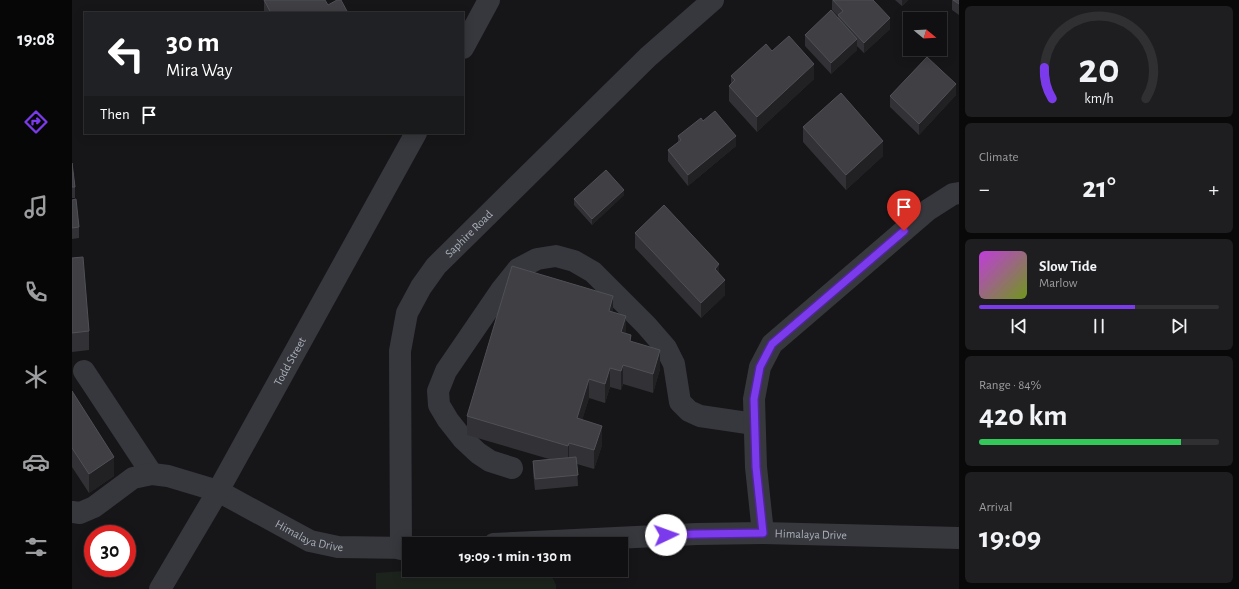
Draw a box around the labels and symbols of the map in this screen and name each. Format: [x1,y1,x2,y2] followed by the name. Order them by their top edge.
[903,12,947,56] north arrow
[887,190,921,231] pin
[443,208,495,260] street label: Saphire Road
[271,335,308,388] street label: Todd Street
[645,514,687,556] position arrow
[273,517,343,553] street label: Himalaya Drive
[84,525,136,577] speed limit sign: 30
[775,527,847,541] street label: Himalaya Drive

